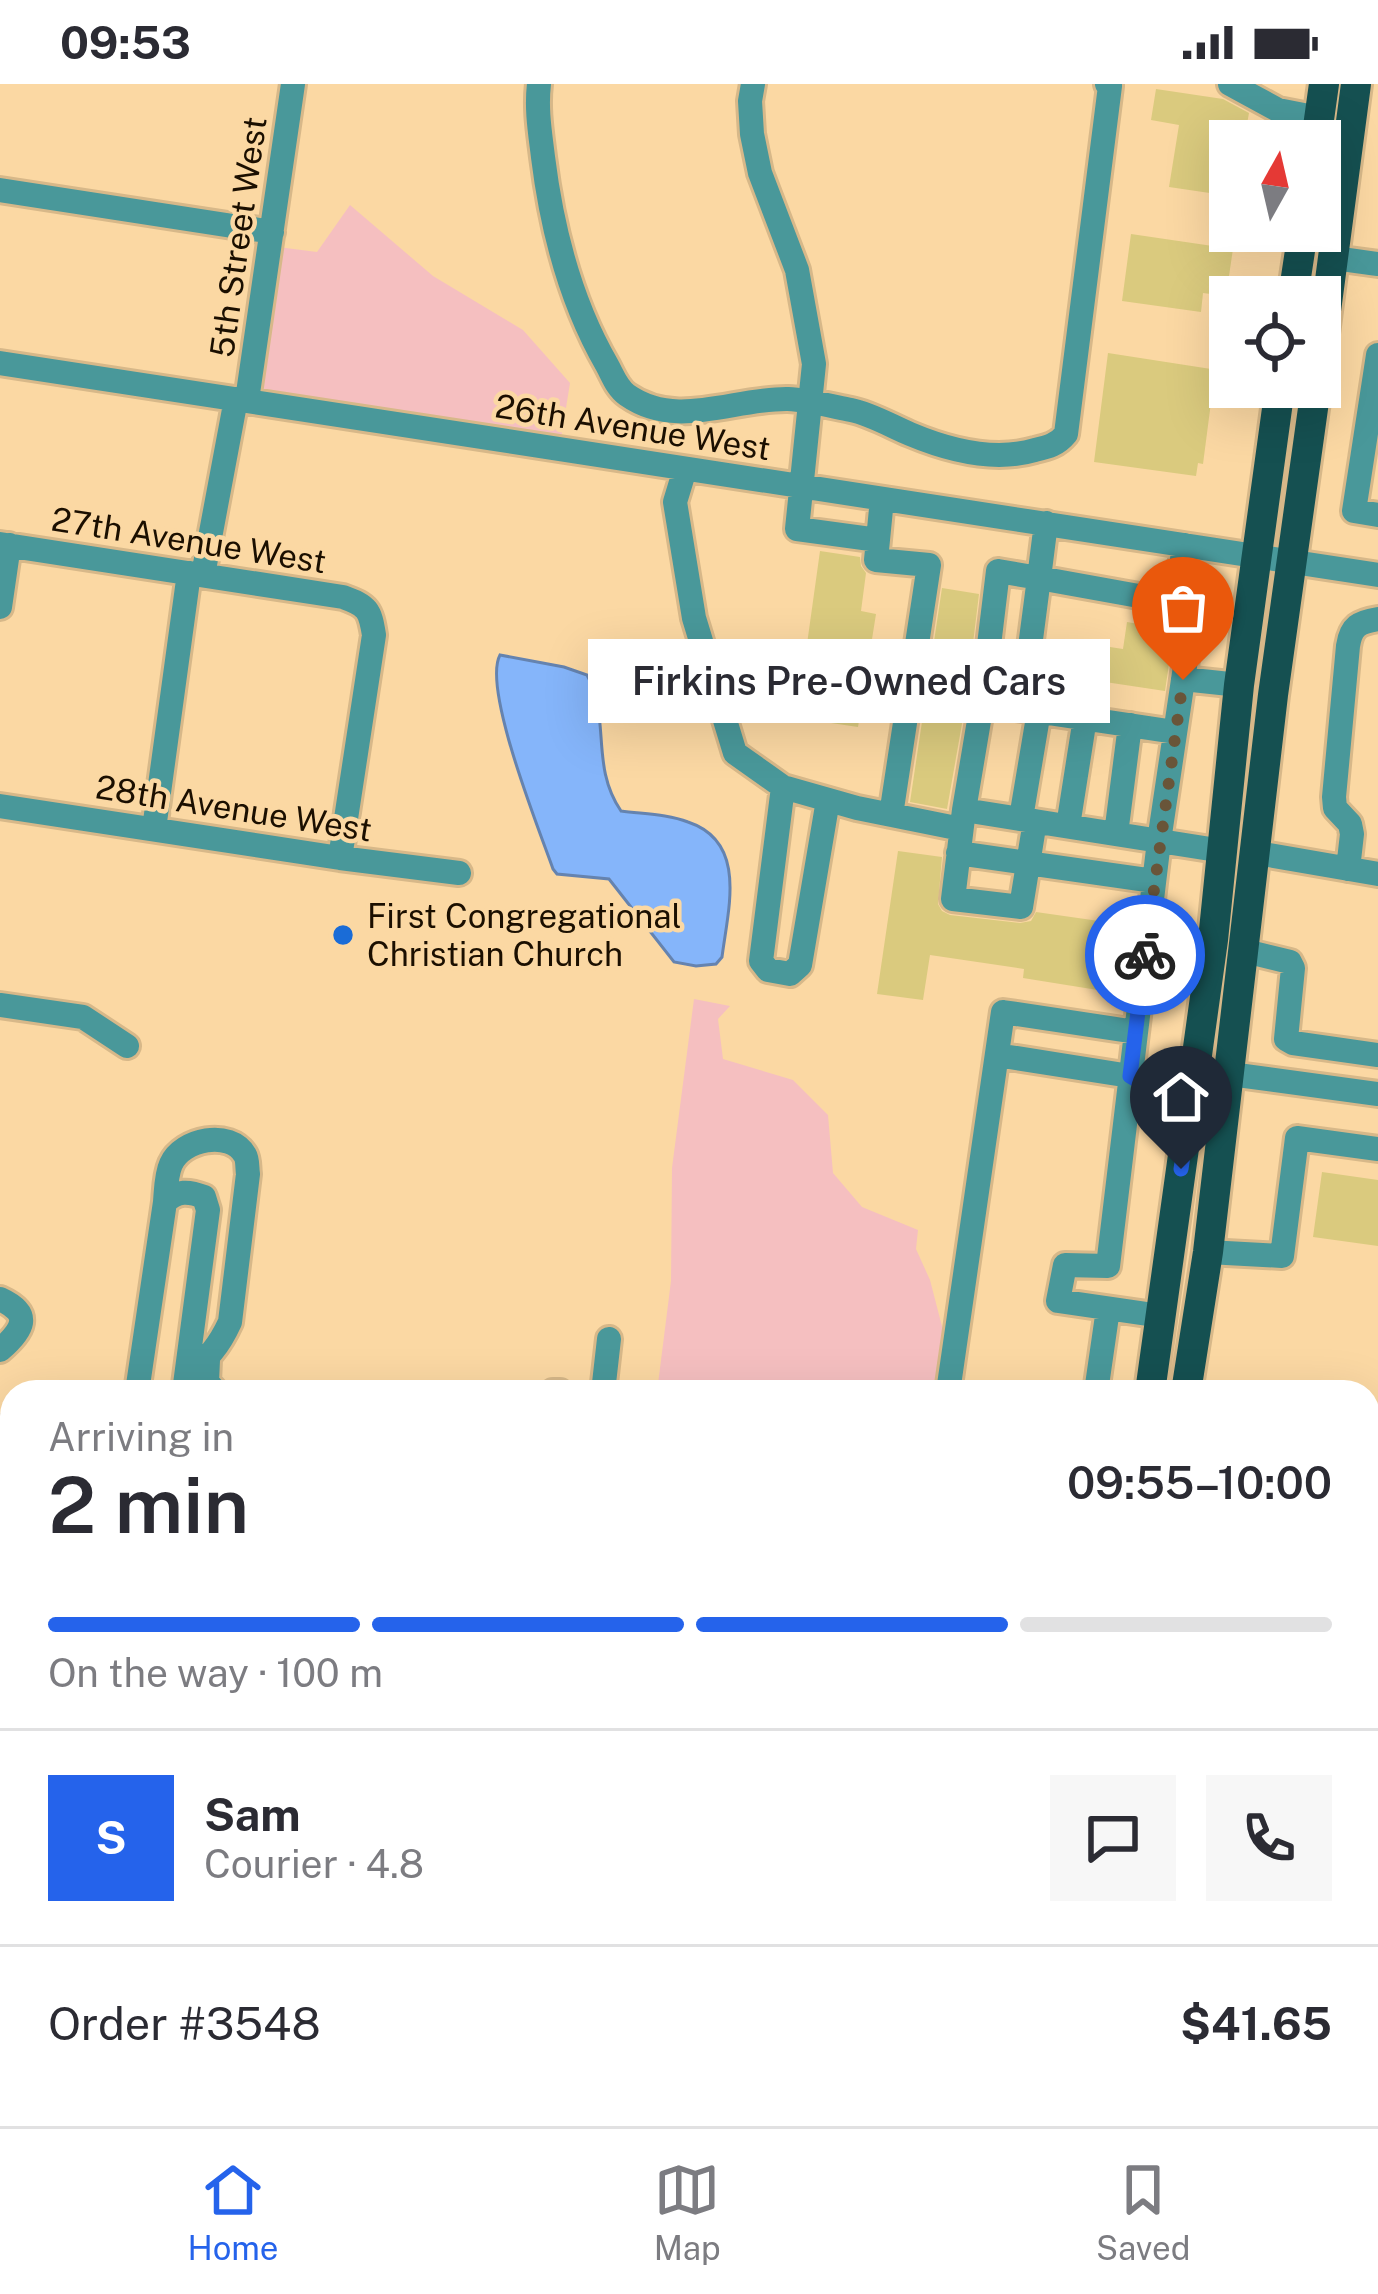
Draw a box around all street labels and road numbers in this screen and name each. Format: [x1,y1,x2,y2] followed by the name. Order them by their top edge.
[202,114,274,360] street label: 5th Street West
[493,386,773,468] street label: 26th Avenue West
[49,500,329,580] street label: 27th Avenue West
[93,767,375,849] street label: 28th Avenue West

